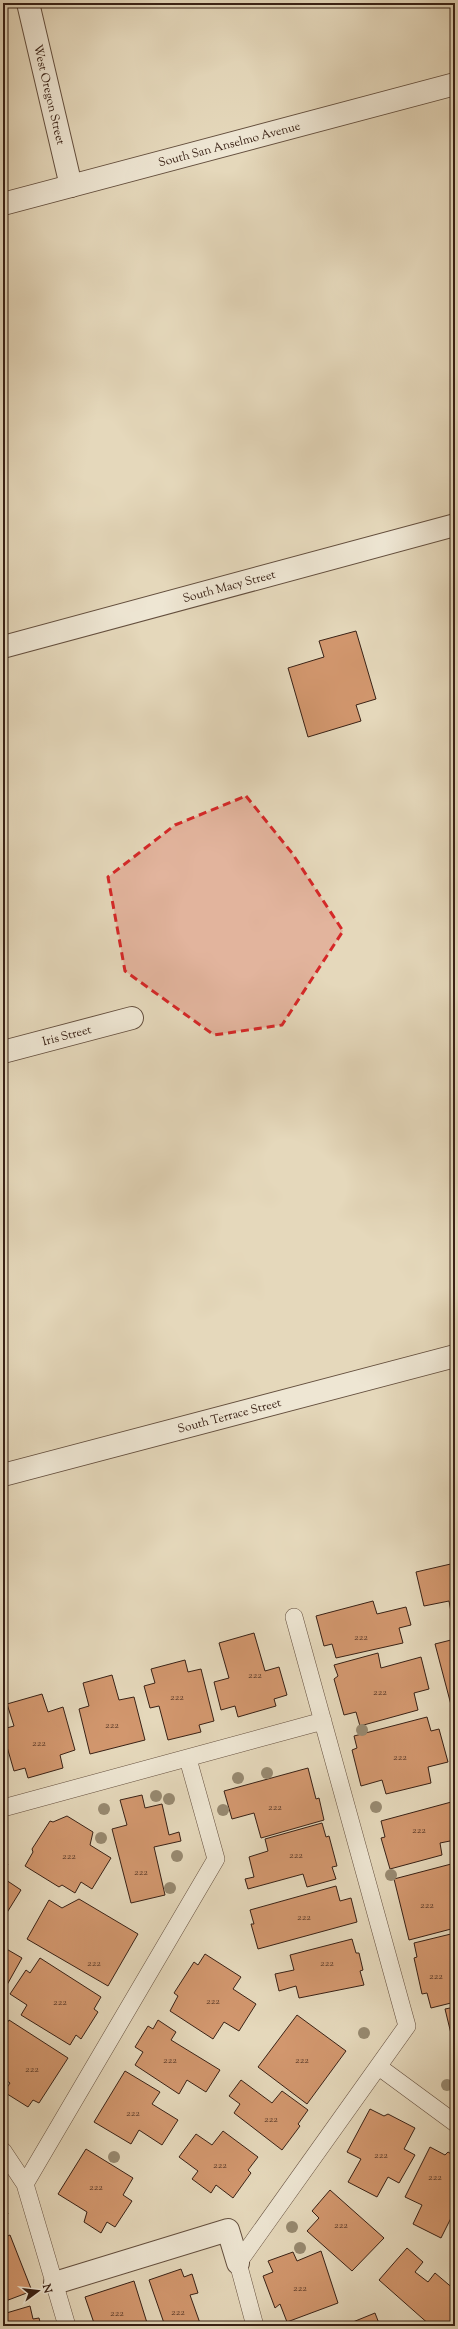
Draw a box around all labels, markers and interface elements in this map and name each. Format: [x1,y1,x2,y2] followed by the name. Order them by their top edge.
[28,43,69,147] street label: West Oregon Street
[156,117,303,172] street label: South San Anselmo Avenue
[181,566,278,608] street label: South Macy Street
[41,1021,94,1051] street label: Iris Street
[176,1394,283,1439] street label: South Terrace Street
[354,1630,368,1645] house number: 222
[248,1668,262,1683] house number: 222
[373,1685,387,1700] house number: 222
[170,1690,184,1705] house number: 222
[105,1718,119,1733] house number: 222
[32,1736,46,1751] house number: 222
[393,1750,407,1765] house number: 222
[268,1800,282,1815] house number: 222
[412,1823,426,1838] house number: 222
[289,1848,303,1863] house number: 222
[62,1849,76,1864] house number: 222
[134,1865,148,1880] house number: 222
[420,1898,434,1913] house number: 222
[297,1910,311,1925] house number: 222
[87,1956,101,1971] house number: 222
[320,1956,334,1971] house number: 222
[429,1969,443,1984] house number: 222
[206,1994,220,2009] house number: 222
[53,1995,67,2010] house number: 222
[163,2053,177,2068] house number: 222
[295,2053,309,2068] house number: 222
[25,2062,39,2077] house number: 222
[126,2106,140,2121] house number: 222
[264,2112,278,2127] house number: 222
[374,2148,388,2163] house number: 222
[213,2158,227,2173] house number: 222
[428,2170,442,2185] house number: 222
[89,2180,103,2195] house number: 222
[334,2218,348,2233] house number: 222
[18,2271,58,2311] north arrow
[38,2281,56,2295] text: N
[293,2281,307,2296] house number: 222
[171,2305,185,2320] house number: 222
[110,2306,124,2321] house number: 222

